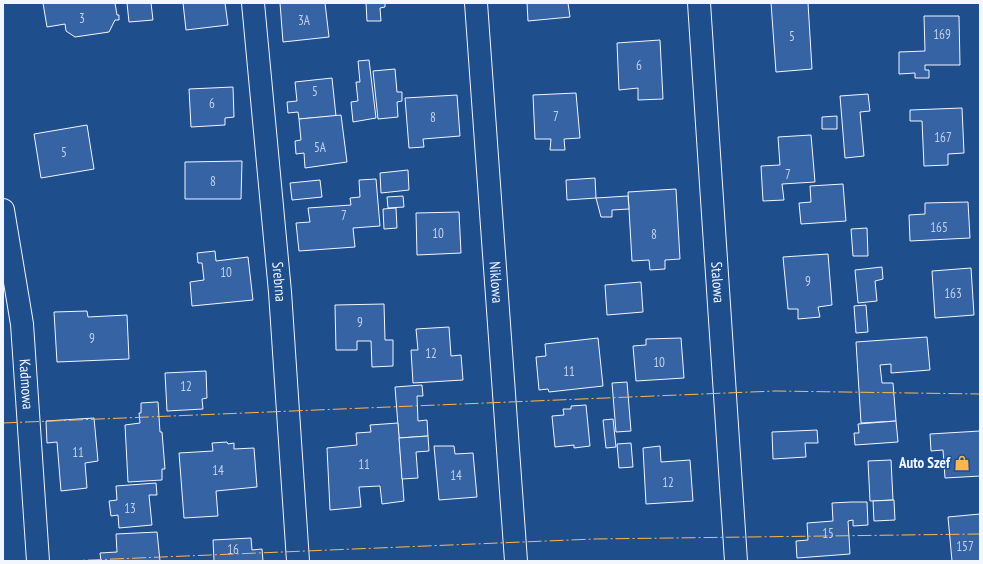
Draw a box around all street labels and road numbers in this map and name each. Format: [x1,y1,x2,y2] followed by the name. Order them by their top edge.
[268,261,291,302] street label: Srebrna
[486,261,507,304] street label: Niklowa
[707,261,729,304] street label: Stalowa
[15,358,38,410] street label: Kadmowa

